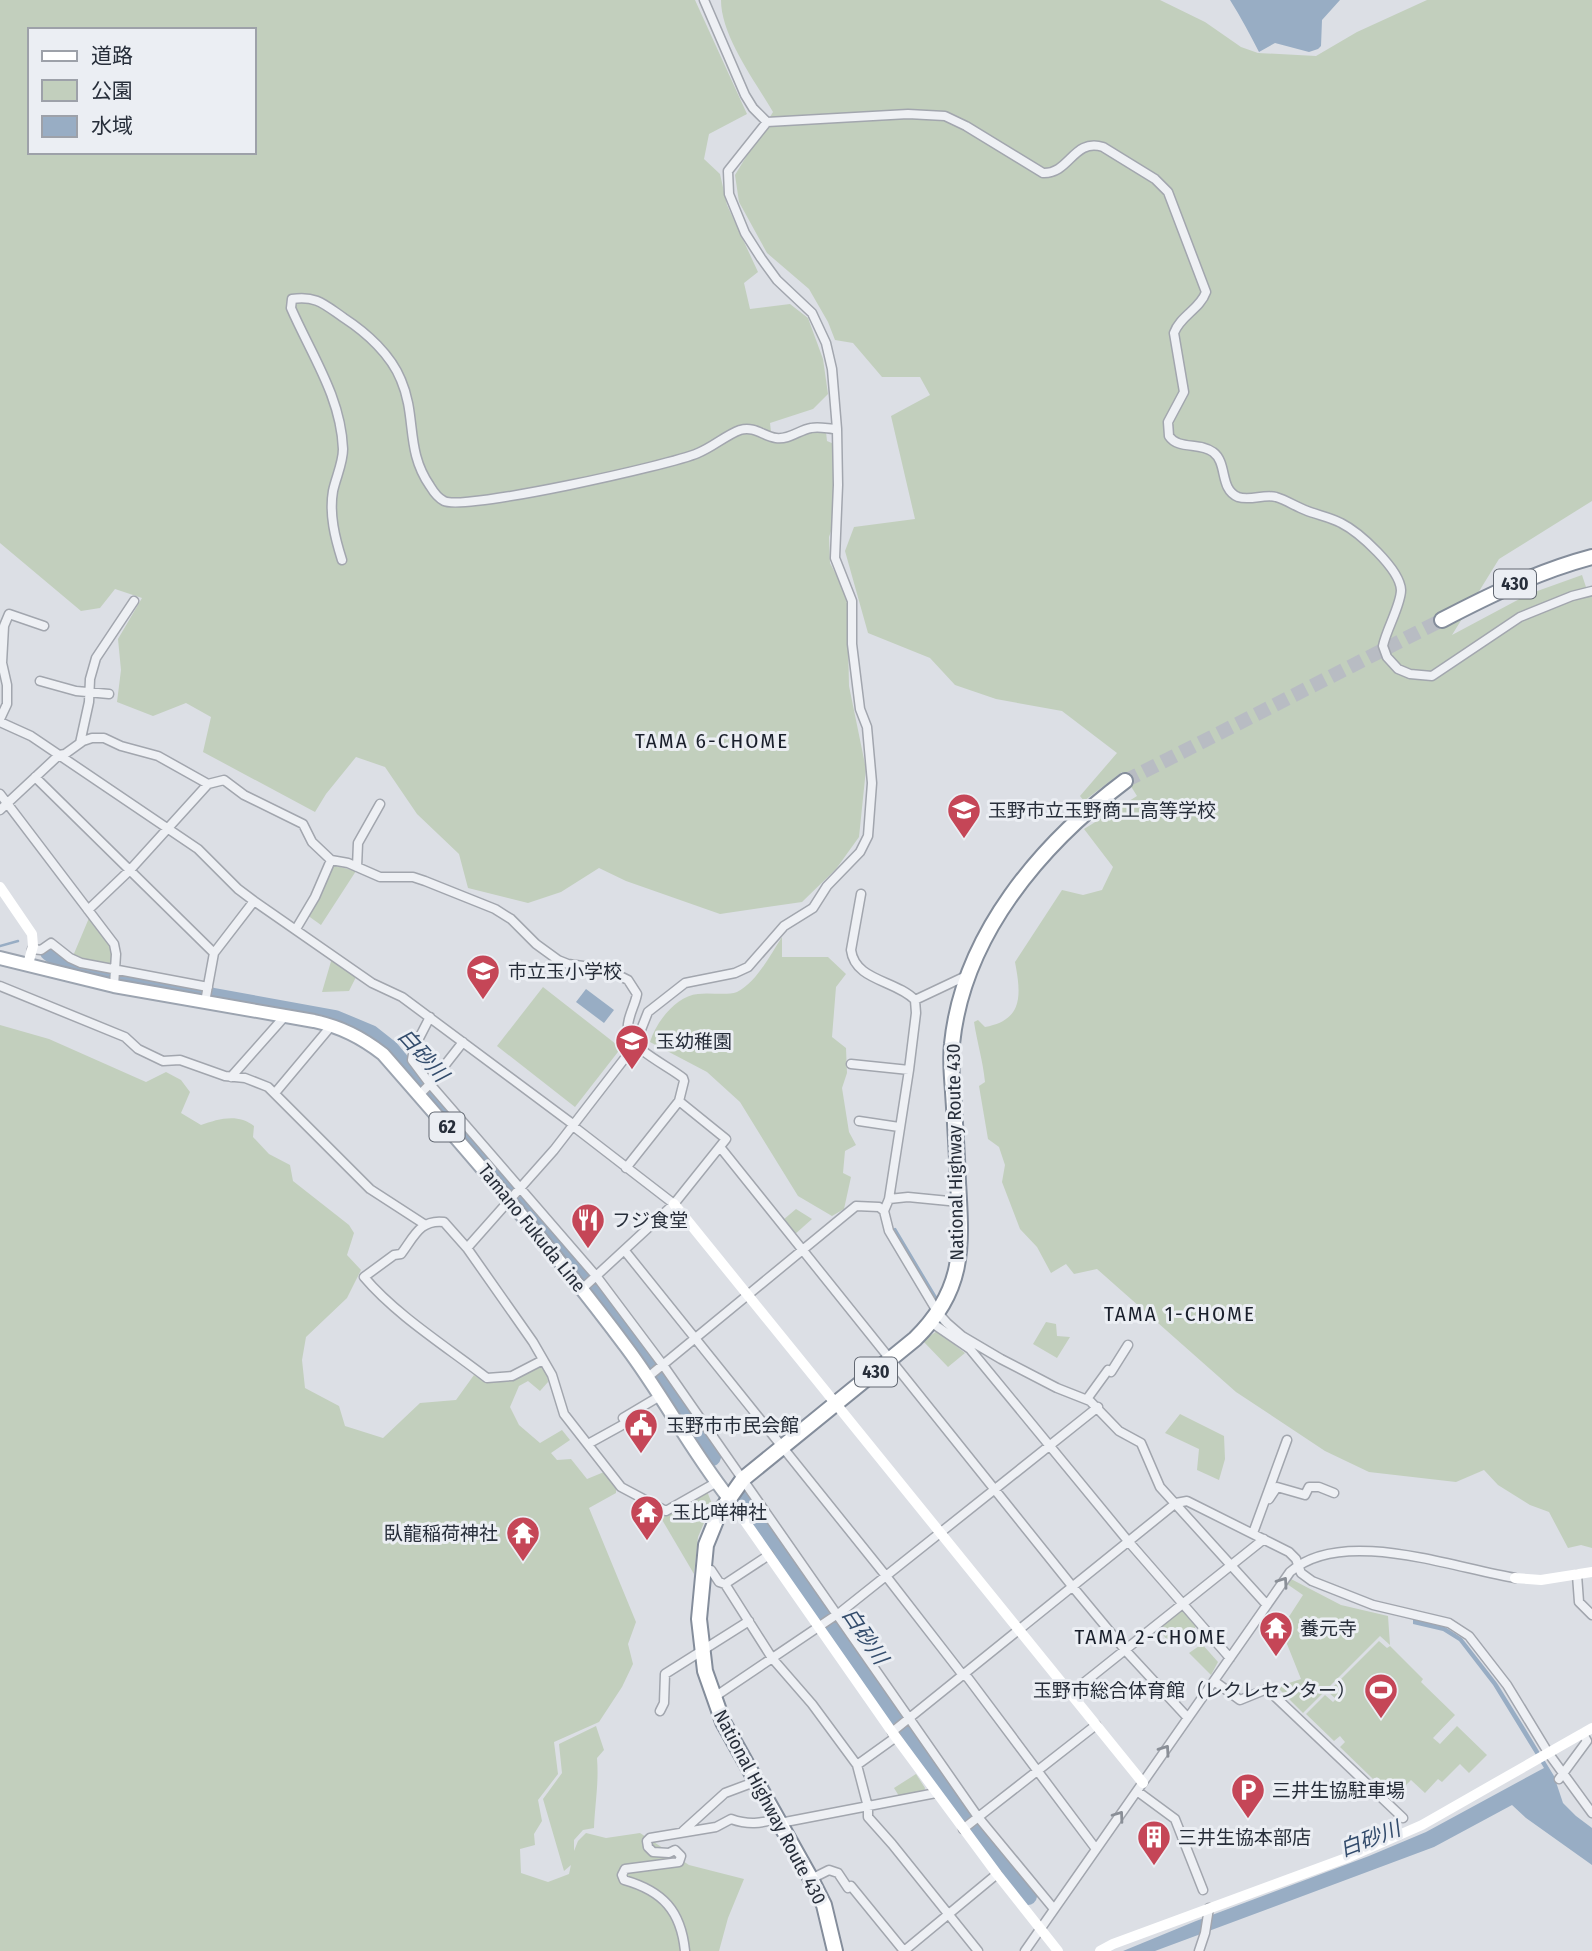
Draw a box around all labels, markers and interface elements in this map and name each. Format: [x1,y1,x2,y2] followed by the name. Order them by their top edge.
[28,28,256,154] legend
[91,43,133,69] text: 道路
[91,78,133,104] text: 公園
[91,113,133,139] text: 水域
[1494,570,1536,598] road number: 430
[635,728,789,754] district label: TAMA 6-CHOME
[945,791,983,840] school or university icon: 玉野市立玉野商工高等学校
[988,799,1216,822] place label: 玉野市立玉野商工高等学校
[464,952,502,1001] school or university icon: 市立玉小学校
[508,960,622,983] place label: 市立玉小学校
[613,1022,651,1071] school or university icon: 玉幼稚園
[392,1023,455,1089] water label: 白砂川
[656,1030,732,1053] place label: 玉幼稚園
[942,1043,968,1261] street label: National Highway Route 430
[430,1112,464,1142] road number: 62
[473,1159,591,1297] street label: Tamano Fukuda Line
[569,1201,607,1250] restaurant icon: フジ食堂
[612,1209,688,1232] place label: フジ食堂
[1104,1301,1256,1327] district label: TAMA 1-CHOME
[855,1358,897,1386] road number: 430
[622,1406,660,1455] public building icon: 玉野市市民会館
[666,1414,799,1437] place label: 玉野市市民会館
[628,1493,666,1542] temple icon: 玉比咩神社
[672,1501,767,1524] place label: 玉比咩神社
[504,1514,542,1563] temple icon: 臥龍稲荷神社
[384,1522,498,1545] place label: 臥龍稲荷神社
[1275,1577,1287,1590] one-way arrow
[837,1603,895,1671] water label: 白砂川
[1257,1609,1295,1658] temple icon: 養元寺
[1300,1617,1357,1640] place label: 養元寺
[1075,1624,1227,1650] district label: TAMA 2-CHOME
[1362,1671,1400,1720] sports icon: 玉野市総合体育館（レクレセンター）
[1033,1679,1356,1702] place label: 玉野市総合体育館（レクレセンター）
[709,1706,831,1908] street label: National Highway Route 430
[1157,1745,1170,1758] one-way arrow
[1229,1771,1267,1820] parking icon: 三井生協駐車場
[1272,1779,1405,1802] place label: 三井生協駐車場
[1111,1811,1124,1824] one-way arrow
[1336,1815,1406,1862] water label: 白砂川
[1135,1818,1173,1867] building icon: 三井生協本部店
[1178,1826,1311,1849] place label: 三井生協本部店

